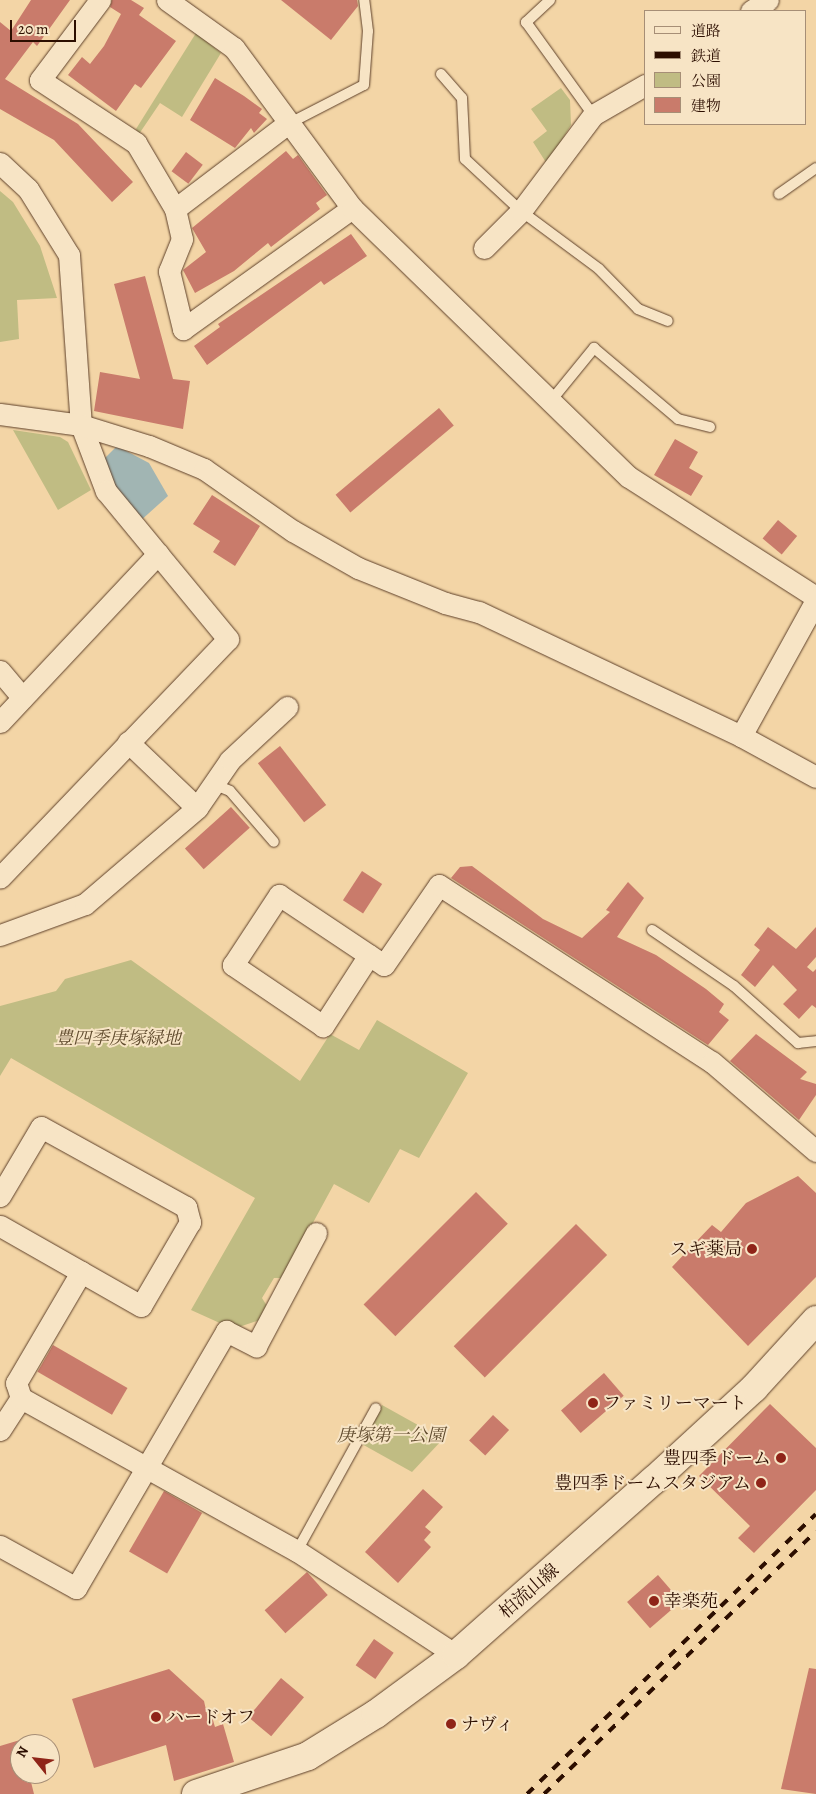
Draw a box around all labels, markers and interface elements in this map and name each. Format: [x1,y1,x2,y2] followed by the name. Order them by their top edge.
[12,10,79,42] scale bar
[644,10,806,125] legend
[18,19,49,39] text: 20 m
[691,21,721,41] text: 道路
[691,46,721,66] text: 鉄道
[691,71,721,91] text: 公園
[691,96,721,116] text: 建物
[55,1027,181,1049] park label: 豊四季庚塚緑地
[670,1238,742,1260] place label: スギ薬局
[746,1243,758,1255] marker: スギ薬局
[603,1392,747,1414] place label: ファミリーマート
[587,1397,599,1409] marker: ファミリーマート
[337,1424,445,1446] park label: 庚塚第一公園
[663,1447,771,1469] place label: 豊四季ドーム
[775,1452,787,1464] marker: 豊四季ドーム
[553,1472,751,1494] place label: 豊四季ドームスタジアム
[755,1477,767,1489] marker: 豊四季ドームスタジアム
[495,1559,563,1623] street label: 柏流山線
[664,1590,718,1612] place label: 幸楽苑
[648,1595,660,1607] marker: 幸楽苑
[166,1706,256,1728] place label: ハードオフ
[150,1711,162,1723] marker: ハードオフ
[461,1713,515,1735] place label: ナヴィ
[445,1718,457,1730] marker: ナヴィ
[10,1734,60,1784] north arrow
[12,1743,33,1761] text: N

